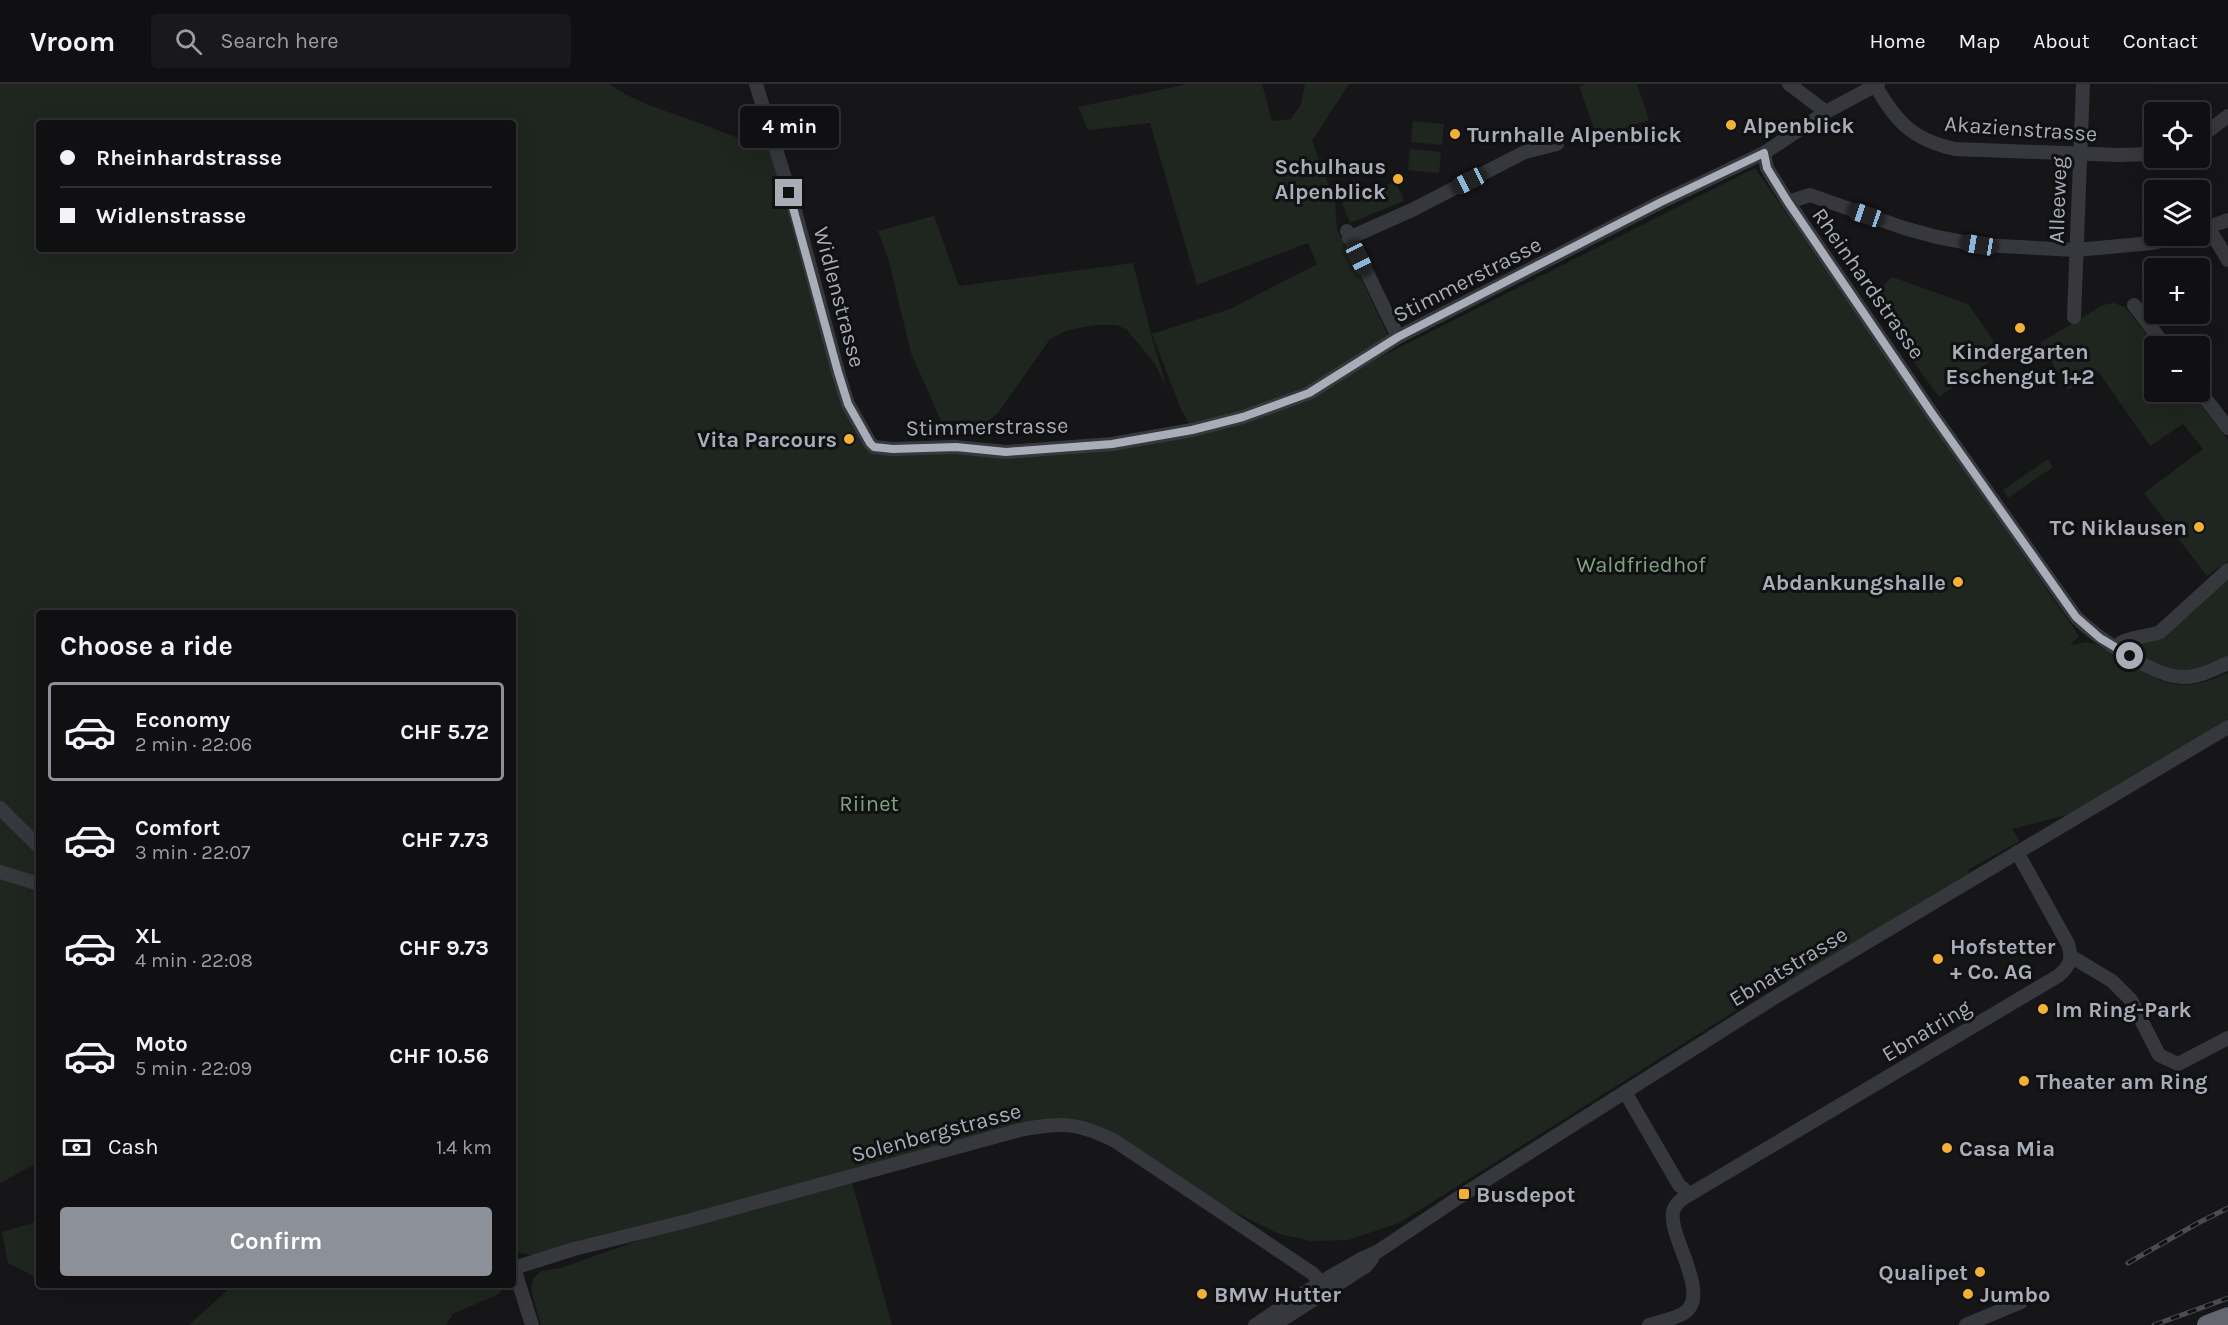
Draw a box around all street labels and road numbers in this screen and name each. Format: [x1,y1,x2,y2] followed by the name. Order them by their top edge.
[1944,111,2098,147] street label: Akazienstrasse
[2043,155,2073,244] street label: Alleeweg
[1806,203,1930,364] street label: Rheinhardstrasse
[808,224,870,370] street label: Widlenstrasse
[1389,231,1546,328] street label: Stimmerstrasse
[905,413,1069,441] street label: Stimmerstrasse
[1725,921,1852,1012] street label: Ebnatstrasse
[1877,994,1976,1068] street label: Ebnatring
[849,1098,1024,1168] street label: Solenbergstrasse

